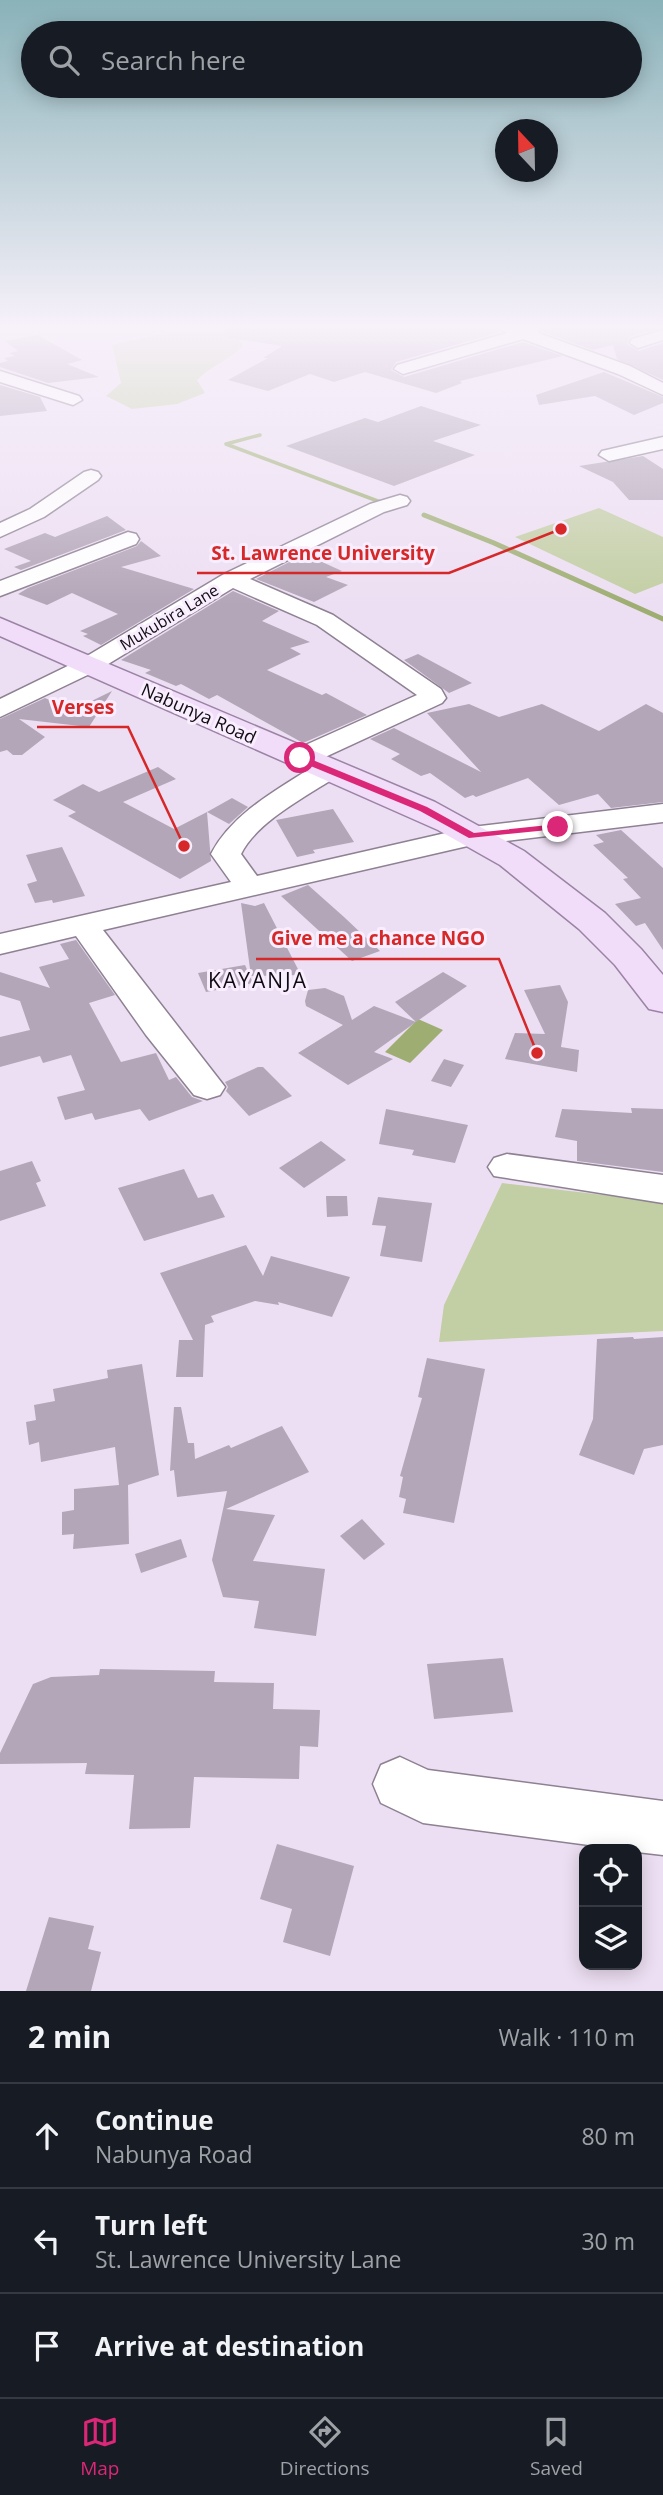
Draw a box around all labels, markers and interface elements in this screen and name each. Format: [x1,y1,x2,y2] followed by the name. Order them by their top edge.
[21,21,642,98] search box
[45,41,83,79] icon: search
[101,42,246,78] text: Search here
[495,119,558,182] north arrow
[197,533,449,573] callout: St. Lawrence University
[211,540,435,566] text: St. Lawrence University
[115,579,223,655] street label: Mukubira Lane
[138,677,260,749] street label: Nabunya Road
[37,687,128,727] callout: Verses
[52,694,114,720] text: Verses
[284,742,315,773] route start
[542,811,573,842] route end
[256,919,499,959] callout: Give me a chance NGO
[271,925,485,951] text: Give me a chance NGO
[208,966,308,994] district label: KAYANJA
[579,1844,642,1970] map controls
[579,1844,642,1907] button: locate
[579,1907,642,1970] button: layers
[28,2016,111,2057] text: 2 min
[498,2021,635,2053] text: Walk · 110 m
[95,2102,214,2138] text: Continue
[28,2117,66,2155] icon: ahead
[581,2120,635,2152] text: 80 m
[95,2138,253,2170] text: Nabunya Road
[95,2207,207,2243] text: Turn left
[28,2222,66,2260] icon: left
[581,2225,635,2257] text: 30 m
[95,2243,402,2275] text: St. Lawrence University Lane
[28,2327,66,2365] icon: arrive
[95,2328,364,2364] text: Arrive at destination
[80,2413,119,2481] tab: Map
[280,2413,370,2481] tab: Directions
[530,2413,583,2481] tab: Saved

